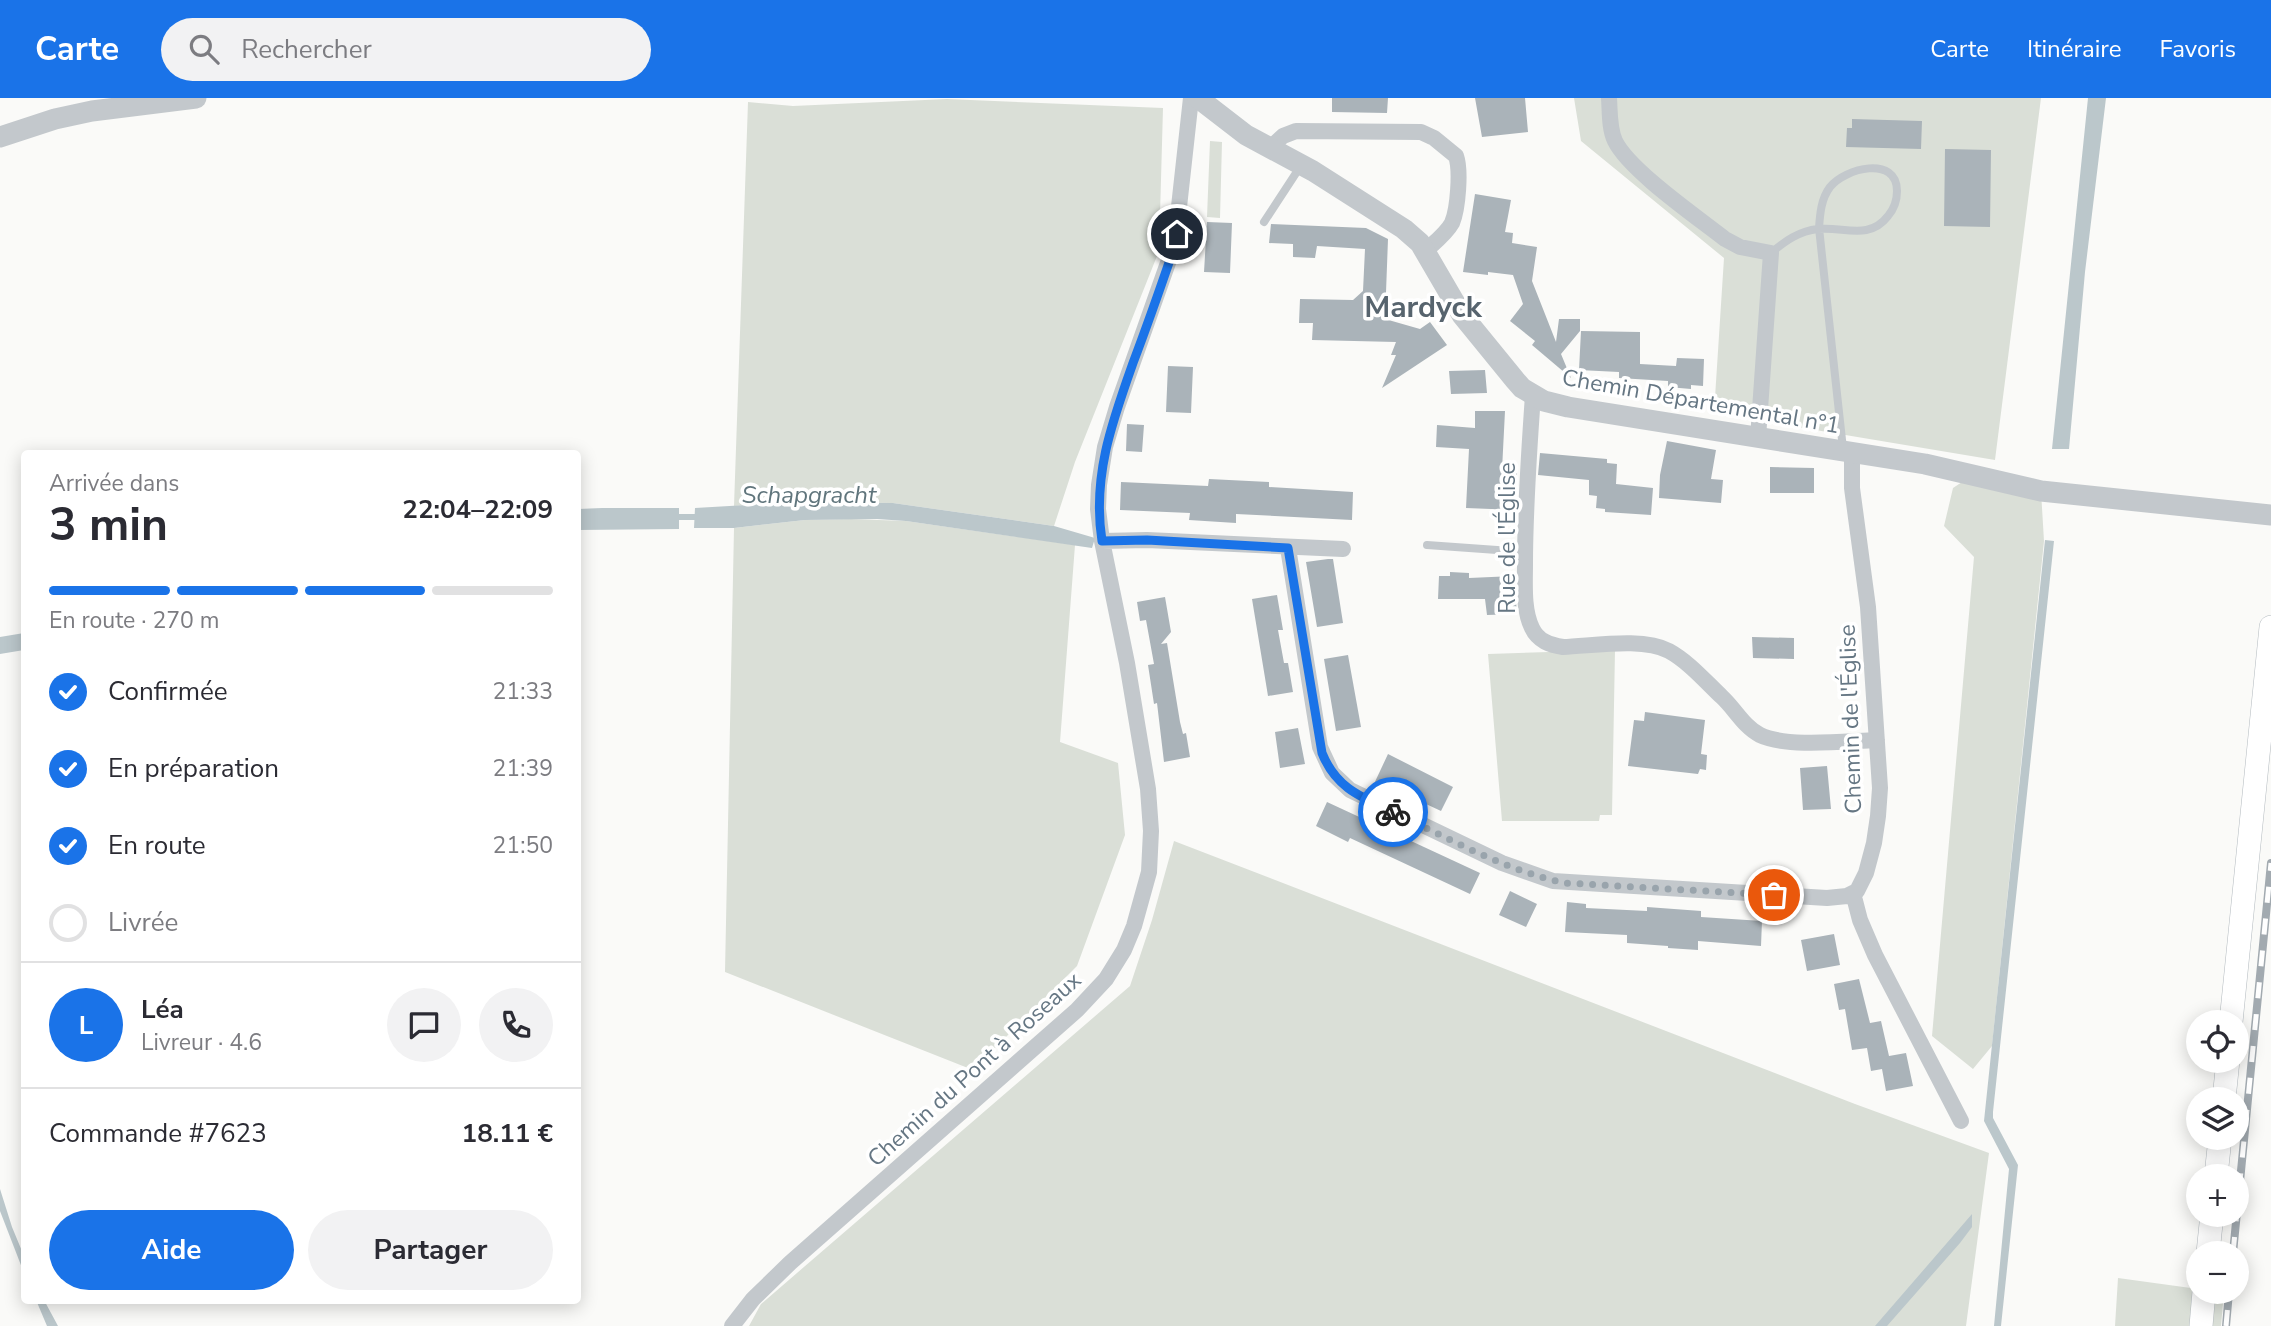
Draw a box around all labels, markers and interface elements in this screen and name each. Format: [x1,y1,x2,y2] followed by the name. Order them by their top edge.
[161,18,651,81] search box
[35,27,119,72] text: Carte
[185,30,223,68] icon: search
[241,32,372,67] text: Rechercher
[1930,33,1989,65] text: Carte
[2027,33,2121,65] text: Itinéraire
[2159,33,2236,65] text: Favoris
[1147,204,1207,264] pin
[1158,215,1196,253] icon: home
[1364,287,1483,328] district label: Mardyck
[1560,362,1842,441] street label: Chemin Départemental n°1
[1492,462,1523,614] street label: Rue de l'Église
[49,468,179,499] text: Arrivée dans
[742,479,877,511] water label: Schapgracht
[402,492,553,527] text: 22:04–22:09
[49,493,168,556] text: 3 min
[49,605,219,636] text: En route · 270 m
[1832,624,1869,814] street label: Chemin de l'Église
[49,673,87,711] icon: check
[108,674,228,709] text: Confirmée
[493,676,553,707] text: 21:33
[49,750,87,788] icon: check
[108,751,279,786] text: En préparation
[493,753,553,784] text: 21:39
[1358,777,1428,847] courier
[1374,793,1412,831] icon: bike
[49,827,87,865] icon: check
[108,828,206,863] text: En route
[493,830,553,861] text: 21:50
[1744,865,1804,925] pin
[1755,876,1793,914] icon: bag
[108,905,178,940] text: Livrée
[861,965,1088,1174] street label: Chemin du Pont à Roseaux
[387,988,461,1062] button: chat
[479,988,553,1062] button: phone
[141,992,184,1027] text: Léa
[79,1008,93,1043] text: L
[2186,1010,2249,1304] map controls
[2186,1010,2249,1073] button: locate
[141,1027,262,1058] text: Livreur · 4.6
[2186,1087,2249,1150] button: layers
[49,1116,267,1151] text: Commande #7623
[462,1116,553,1151] text: 18.11 €
[2186,1164,2249,1227] button: +
[49,1210,294,1290] button: Aide
[308,1210,553,1290] button: Partager
[2186,1241,2249,1304] button: −

